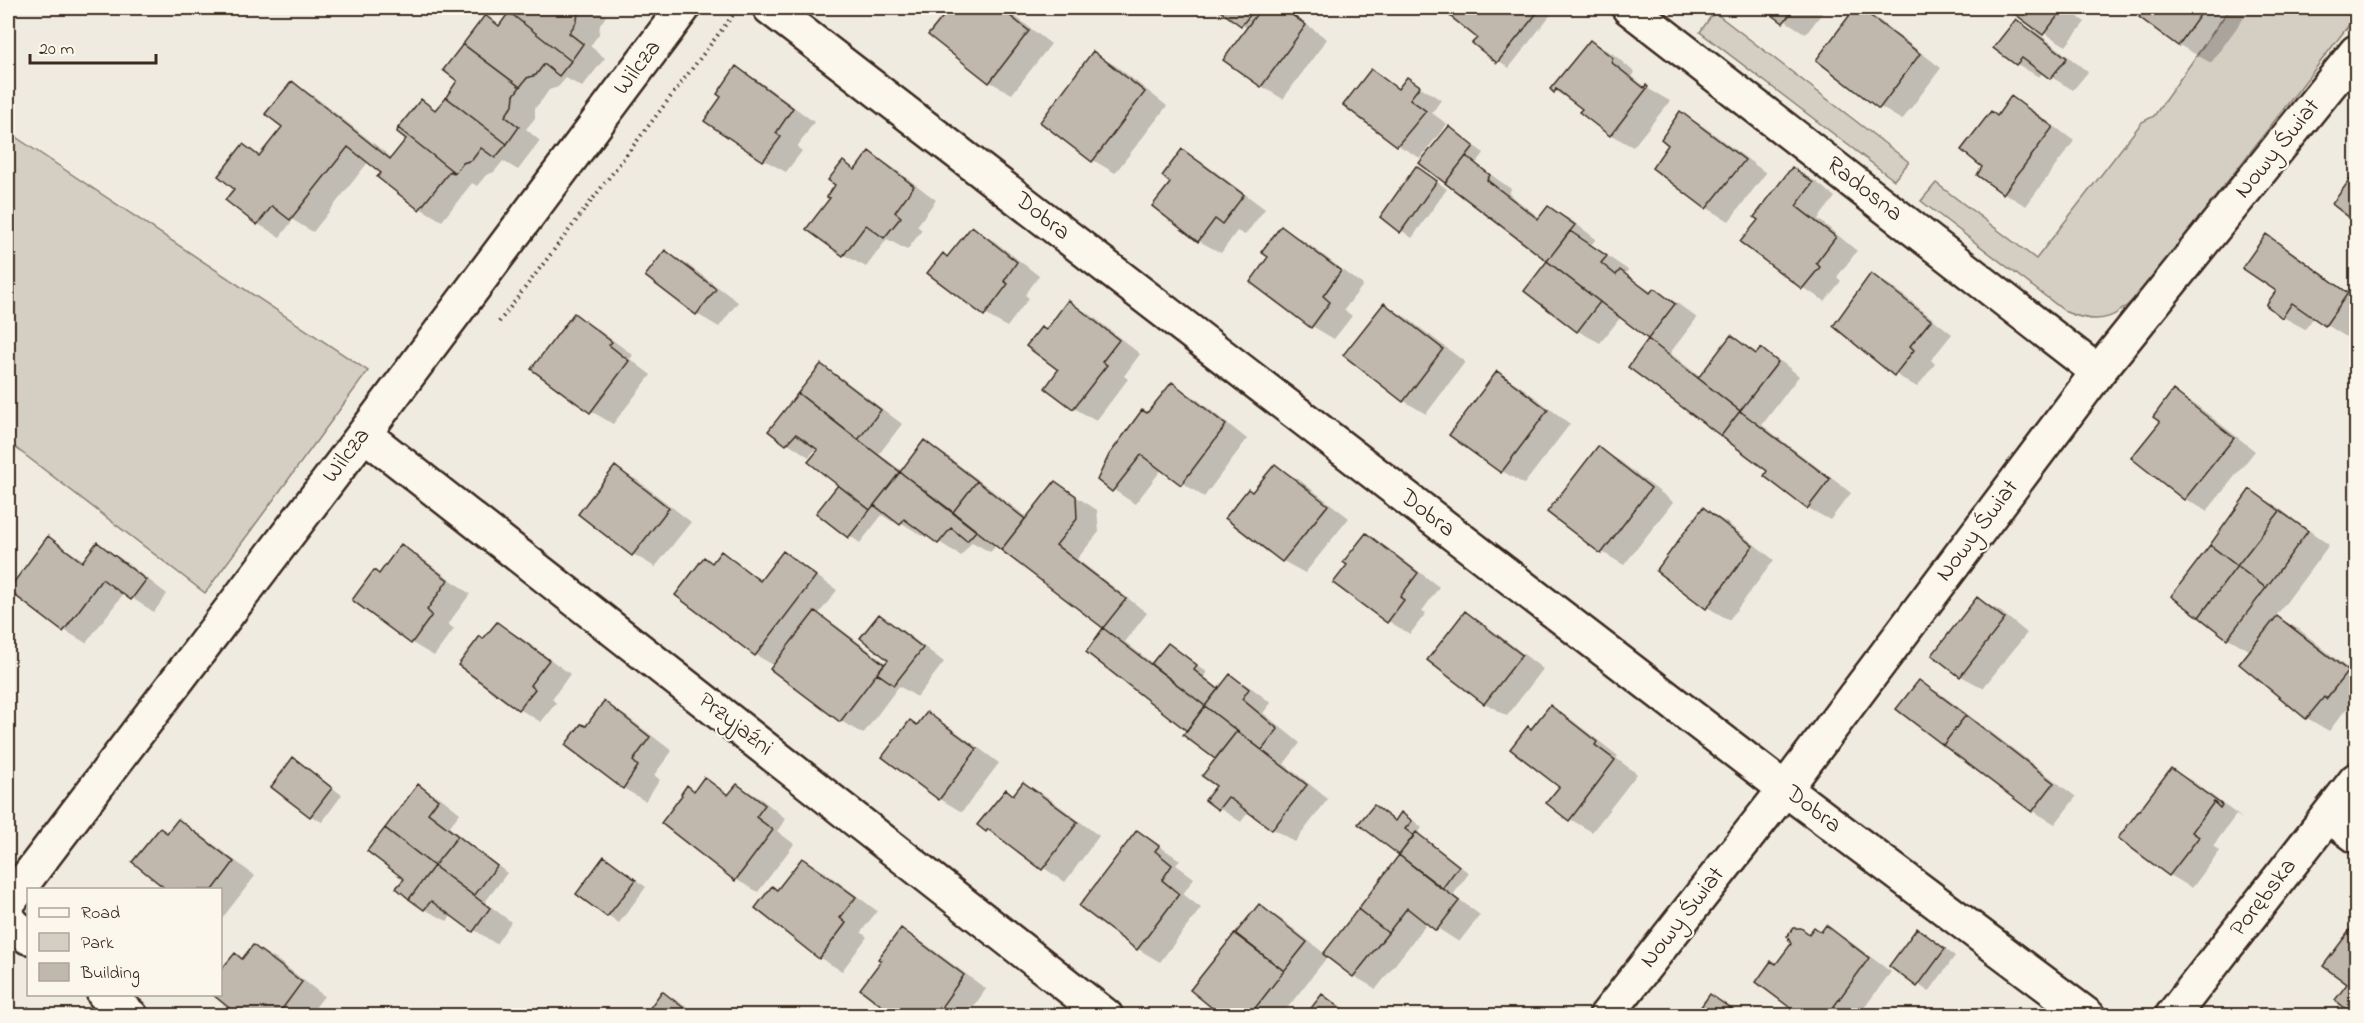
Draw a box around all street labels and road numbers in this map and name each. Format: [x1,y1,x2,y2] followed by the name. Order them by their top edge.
[605,33,671,103] street label: Wilcza
[2227,91,2330,207] street label: Nowy Świat
[1818,149,1910,231] street label: Radosna
[1006,183,1077,250] street label: Dobra
[314,421,380,491] street label: Wilcza
[1928,472,2029,590] street label: Nowy Świat
[1391,480,1462,547] street label: Dobra
[689,684,780,766] street label: Przyjaźni
[1777,777,1848,843] street label: Dobra
[2222,851,2306,945] street label: Porębska
[1632,860,1735,977] street label: Nowy Świat

